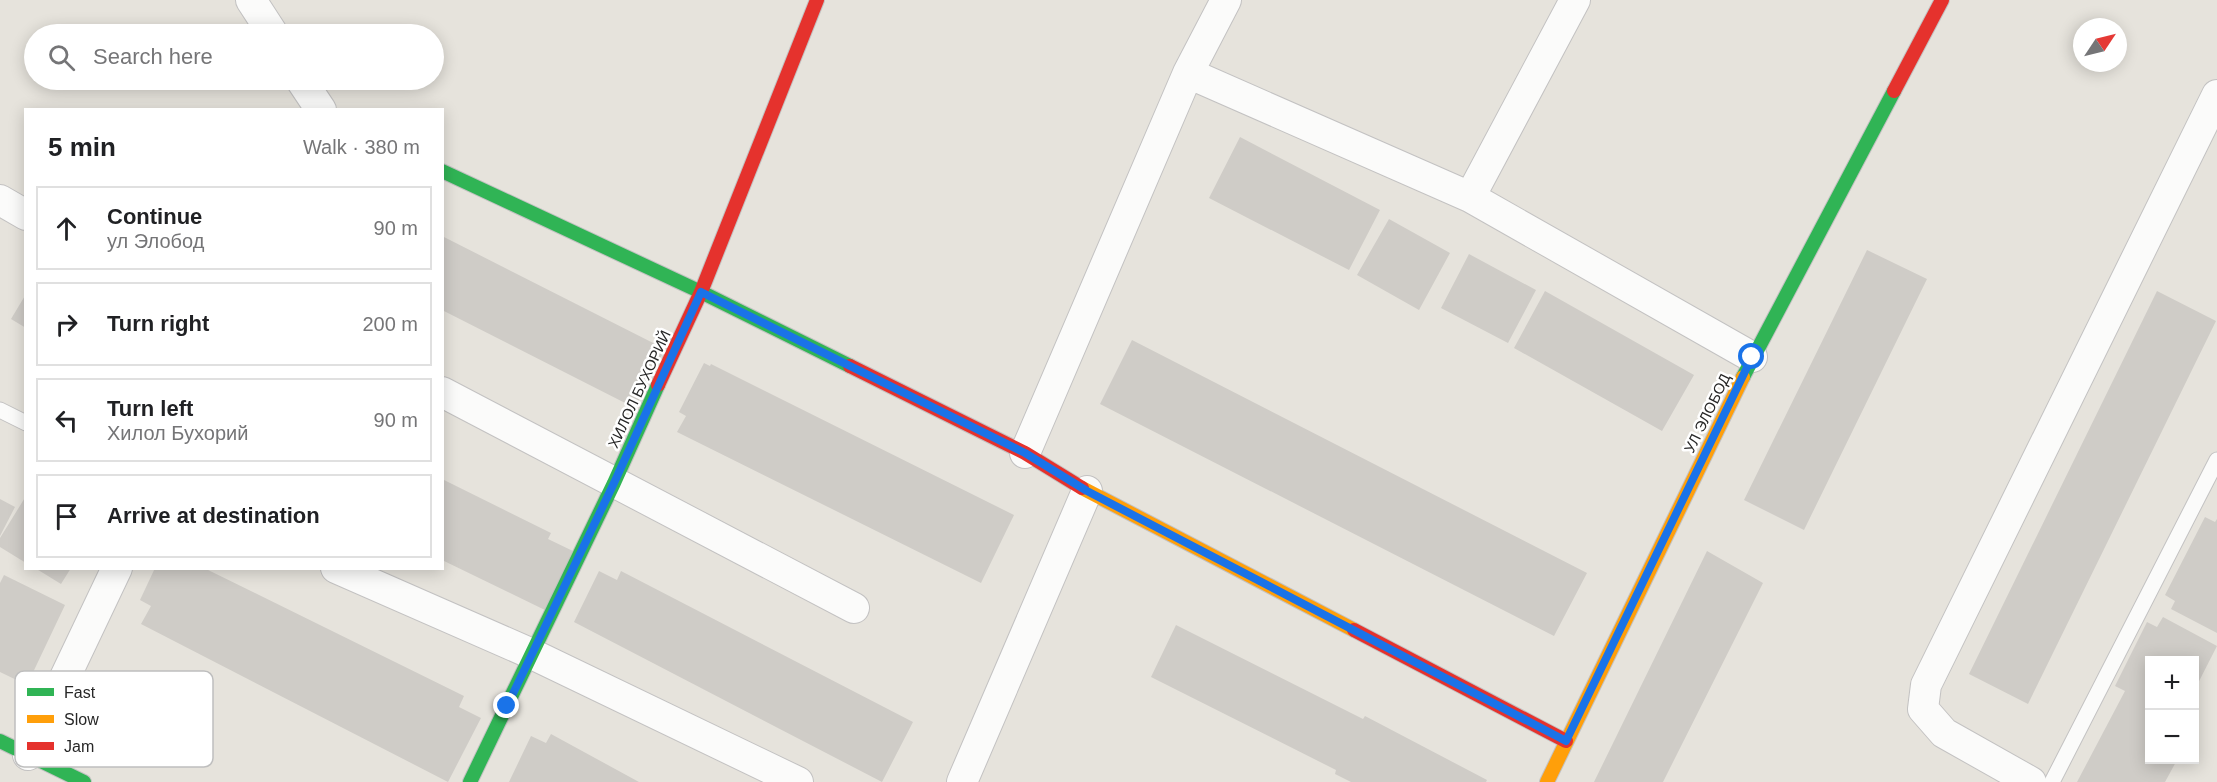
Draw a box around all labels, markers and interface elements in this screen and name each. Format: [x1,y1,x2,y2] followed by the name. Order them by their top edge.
[2073,18,2127,72] north arrow
[24,24,444,90] search box
[45,41,78,74] icon: search
[93,44,213,69] text: Search here
[48,132,116,162] text: 5 min
[303,136,420,158] text: Walk · 380 m
[107,204,202,229] text: Continue
[50,212,83,245] icon: ahead
[374,217,418,239] text: 90 m
[107,230,204,252] text: ул Элобод
[50,308,83,341] icon: right
[107,311,209,336] text: Turn right
[362,313,418,335] text: 200 m
[604,327,674,451] street label: ХИЛОЛ БУХОРИЙ
[1738,343,1764,369] route start
[1681,371,1733,455] street label: УЛ ЭЛОБОД
[107,396,193,421] text: Turn left
[50,404,83,437] icon: left
[374,409,418,431] text: 90 m
[107,422,248,444] text: Хилол Бухорий
[50,500,83,533] icon: arrive
[107,503,320,528] text: Arrive at destination
[2145,656,2199,764] map controls
[2145,656,2199,710] button: +
[15,671,213,767] legend
[64,684,96,701] text: Fast
[493,692,519,718] route end
[2145,710,2199,764] button: −
[64,711,99,728] text: Slow
[64,738,94,755] text: Jam

